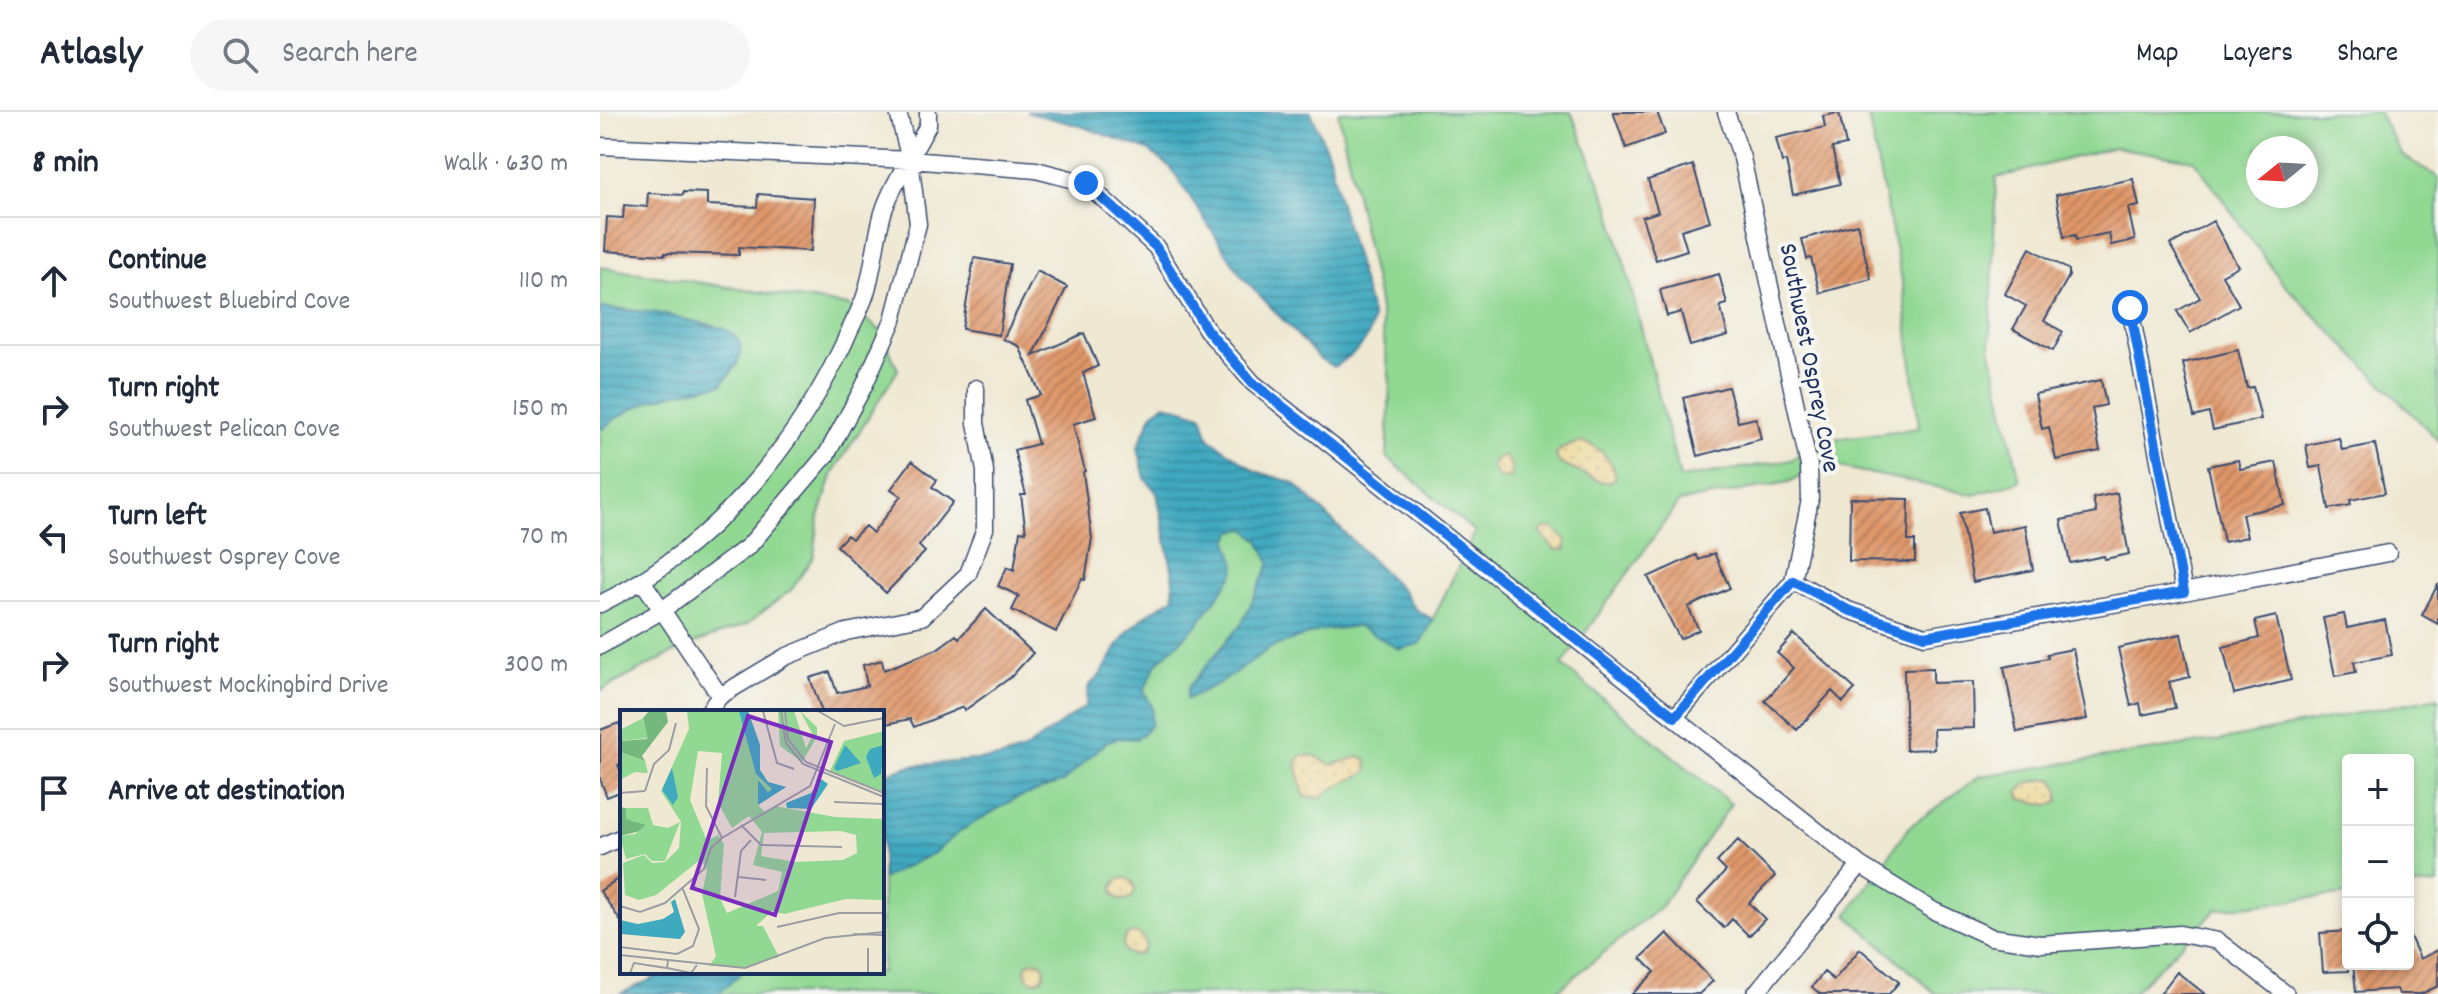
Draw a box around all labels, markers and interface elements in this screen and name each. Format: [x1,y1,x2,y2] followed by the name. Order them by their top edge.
[190,19,750,91] search box
[40,28,142,83] text: Atlasly
[218,33,262,77] icon: search
[282,34,418,77] text: Search here
[2136,35,2179,75] text: Map
[2223,35,2293,75] text: Layers
[2337,35,2398,75] text: Share
[2246,136,2318,208] north arrow
[32,140,99,189] text: 8 min
[444,146,568,183] text: Walk · 630 m
[1068,165,1104,201] route end
[1768,240,1848,476] street label: Southwest Osprey Cove
[108,241,207,284] text: Continue
[32,259,76,303] icon: ahead
[519,263,568,300] text: 110 m
[108,284,350,321] text: Southwest Bluebird Cove
[2112,290,2148,326] route start
[108,369,219,412] text: Turn right
[32,387,76,431] icon: right
[512,391,568,428] text: 150 m
[108,412,340,449] text: Southwest Pelican Cove
[108,497,207,540] text: Turn left
[32,515,76,559] icon: left
[520,519,568,556] text: 70 m
[108,540,341,577] text: Southwest Osprey Cove
[108,625,219,668] text: Turn right
[32,643,76,687] icon: right
[504,647,568,684] text: 300 m
[108,668,388,705] text: Southwest Mockingbird Drive
[620,710,884,974] inset map
[2342,754,2414,970] map controls
[2342,754,2414,826] button: +
[32,771,76,815] icon: arrive
[108,772,345,815] text: Arrive at destination
[2342,826,2414,898] button: −
[2342,898,2414,970] button: locate

